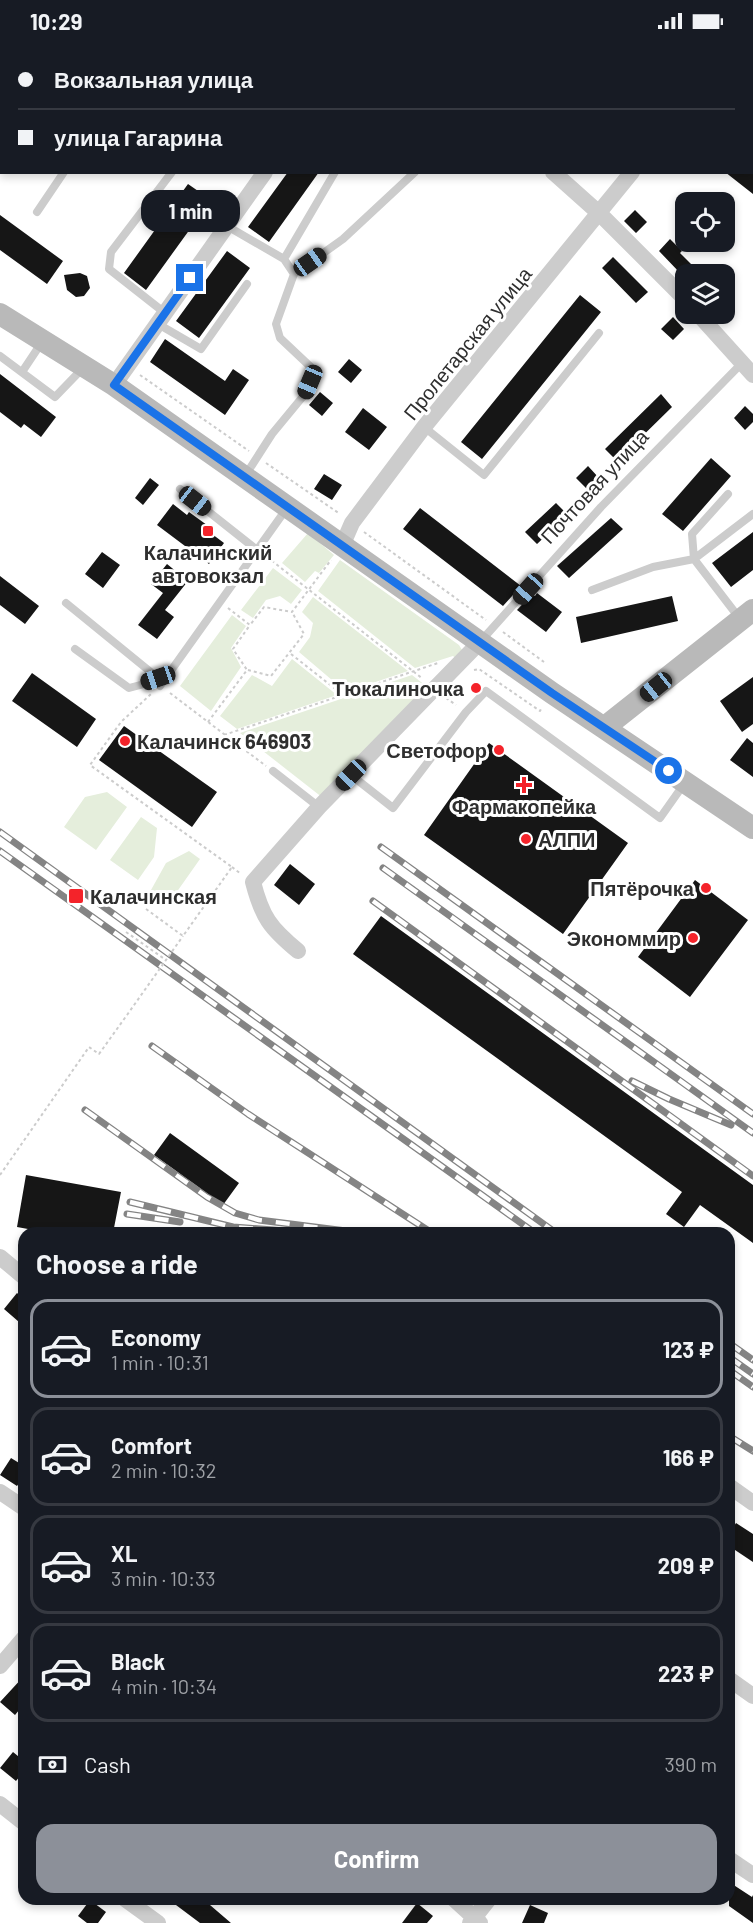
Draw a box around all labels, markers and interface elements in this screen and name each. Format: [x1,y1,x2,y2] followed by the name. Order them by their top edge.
[30,8,82,34] text: 10:29
[54,66,253,92] text: Вокзальная улица
[54,124,222,150] text: улица Гагарина
[140,191,240,233] callout: 1 min
[675,192,735,324] map controls
[675,192,735,252] button: locate
[169,199,212,223] text: 1 min
[290,244,330,280] car
[398,261,537,424] street label: Пролетарская улица
[176,264,203,291] route end
[675,264,735,324] button: layers
[295,362,325,402] car
[535,423,653,548] street label: Почтовая улица
[175,483,215,519] car
[201,524,215,538] marker: Калачинский автовокзал
[144,540,272,587] place label: Калачинский автовокзал
[509,570,547,608] car
[138,664,178,692] car
[636,669,676,705] car
[332,676,465,700] place label: Тюкалиночка
[469,681,483,695] marker: Тюкалиночка
[137,729,311,753] place label: Калачинск 646903
[118,734,132,748] marker: Калачинск 646903
[386,738,487,762] place label: Светофор
[492,743,506,757] marker: Светофор
[332,756,370,794] car
[655,757,682,784] route start
[517,778,531,792] marker: Фармакопейка
[452,794,597,818] place label: Фармакопейка
[538,827,595,851] place label: АЛПИ
[519,832,533,846] marker: АЛПИ
[590,876,695,900] place label: Пятёрочка
[699,881,713,895] marker: Пятёрочка
[90,884,217,908] place label: Калачинская
[67,887,85,905] marker: Калачинская
[567,926,681,950] place label: Экономмир
[686,931,700,945] marker: Экономмир
[36,1247,198,1279] text: Choose a ride
[39,1322,93,1376] icon: car
[111,1324,201,1350] text: Economy
[662,1336,714,1362] text: 123 ₽
[111,1350,209,1374] text: 1 min · 10:31
[39,1430,93,1484] icon: car
[111,1432,192,1458] text: Comfort
[663,1444,714,1470] text: 166 ₽
[111,1458,216,1482] text: 2 min · 10:32
[39,1538,93,1592] icon: car
[111,1540,137,1566] text: XL
[658,1552,714,1578] text: 209 ₽
[111,1566,216,1590] text: 3 min · 10:33
[39,1646,93,1700] icon: car
[111,1648,165,1674] text: Black
[658,1660,714,1686] text: 223 ₽
[111,1674,217,1698] text: 4 min · 10:34
[36,1748,69,1781] icon: cash
[84,1751,131,1777] text: Cash
[664,1752,717,1776] text: 390 m
[36,1824,717,1893] button: Confirm

